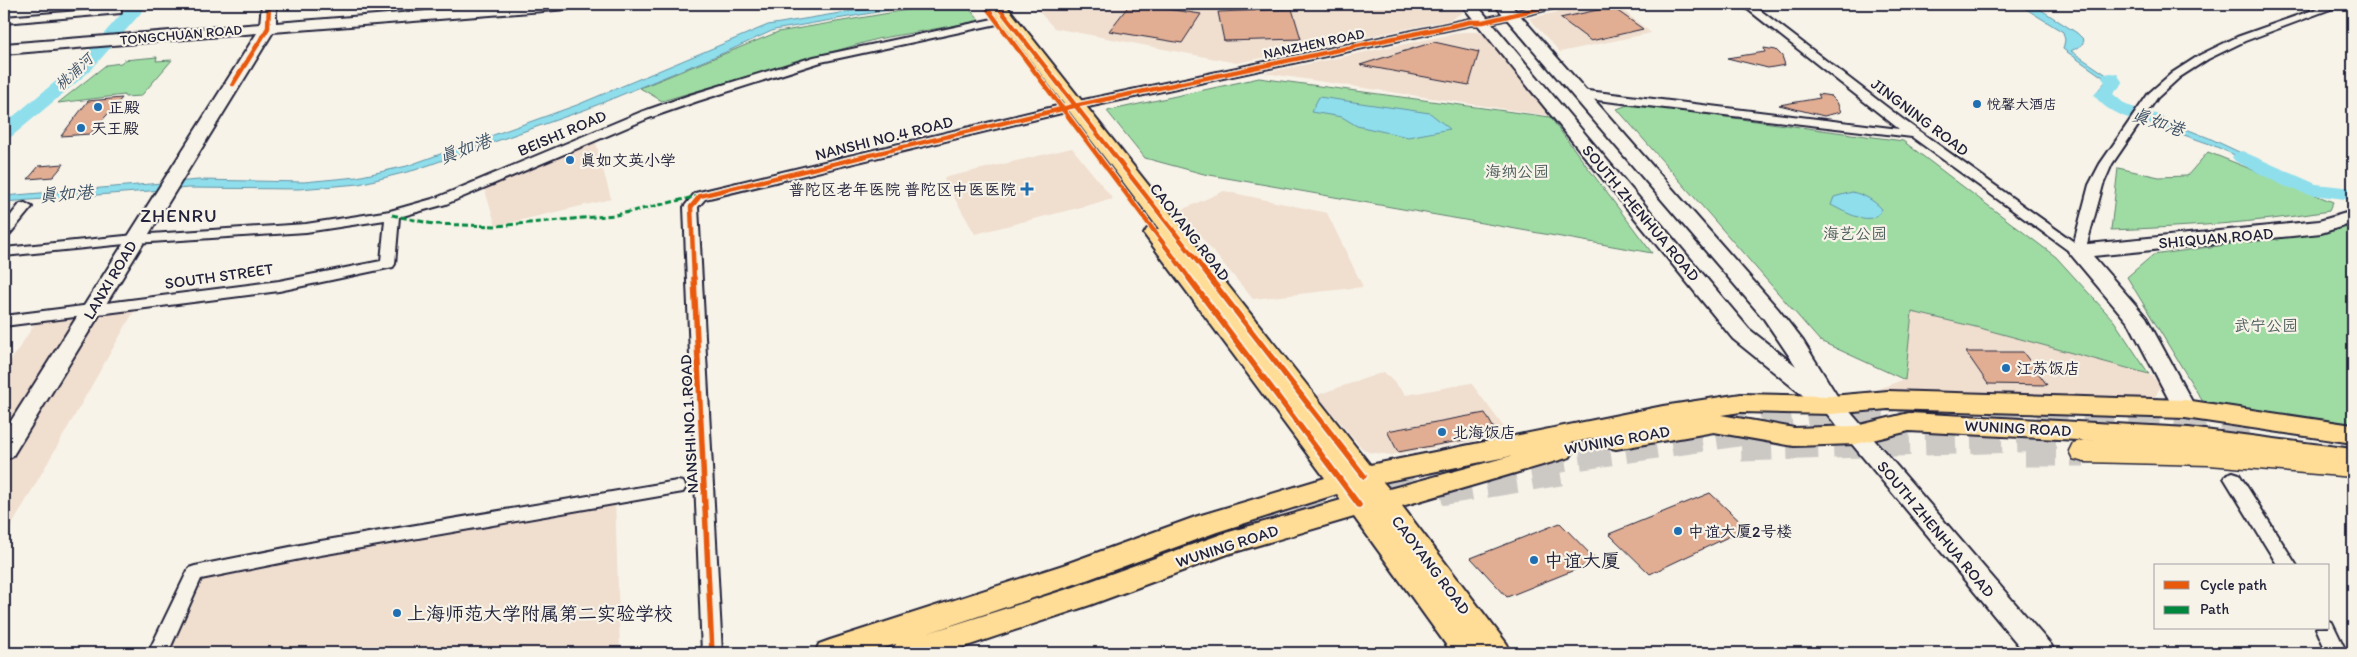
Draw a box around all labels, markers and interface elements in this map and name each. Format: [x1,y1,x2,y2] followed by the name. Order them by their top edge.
[119,21,243,49] street label: TONGCHUAN ROAD
[1262,25,1366,63] street label: NANZHEN ROAD
[51,48,99,94] water label: 桃浦河
[1867,74,1973,160] street label: JINGNING ROAD
[1987,96,2057,113] place label: 悦馨大酒店
[108,98,140,117] place label: 正殿
[1971,98,1983,110] marker: 悦馨大酒店
[92,101,104,113] marker: 正殿
[2129,103,2189,142] water label: 真如港
[515,106,609,160] street label: BEISHI ROAD
[813,112,955,164] street label: NANSHI NO.4 ROAD
[91,119,139,138] place label: 天王殿
[75,122,87,134] marker: 天王殿
[436,129,496,169] water label: 真如港
[1578,141,1704,285] street label: SOUTH ZHENHUA ROAD
[580,151,676,170] place label: 真如文英小学
[564,154,576,166] marker: 真如文英小学
[1485,162,1549,181] park label: 海纳公园
[1146,179,1234,285] street label: CAOYANG ROAD
[788,180,1016,199] place label: 普陀区老年医院 普陀区中医医院
[38,181,96,207] water label: 真如港
[1020,182,1034,196] marker: 普陀区老年医院 普陀区中医医院
[140,204,218,227] district label: ZHENRU
[1823,224,1887,243] park label: 海艺公园
[2158,224,2274,252] street label: SHIQUAN ROAD
[79,237,141,323] street label: LANXI ROAD
[163,259,275,293] street label: SOUTH STREET
[2234,316,2298,335] park label: 武宁公园
[676,354,702,494] street label: NANSHI NO.1 ROAD
[2016,359,2080,378] place label: 江苏饭店
[2000,362,2012,374] marker: 江苏饭店
[1964,416,2072,440] street label: WUNING ROAD
[1563,421,1671,459] street label: WUNING ROAD
[1452,423,1516,442] place label: 北海饭店
[1436,426,1448,438] marker: 北海饭店
[1873,457,1999,601] street label: SOUTH ZHENHUA ROAD
[1388,512,1474,618] street label: CAOYANG ROAD
[1173,520,1281,572] street label: WUNING ROAD
[1688,522,1792,541] place label: 中谊大厦2号楼
[1672,525,1684,537] marker: 中谊大厦2号楼
[1544,549,1620,572] place label: 中谊大厦
[1528,554,1540,566] marker: 中谊大厦
[2154,564,2330,630] legend
[2200,576,2267,594] text: Cycle path
[2200,600,2229,618] text: Path
[407,602,673,625] place label: 上海师范大学附属第二实验学校
[391,607,403,619] marker: 上海师范大学附属第二实验学校

